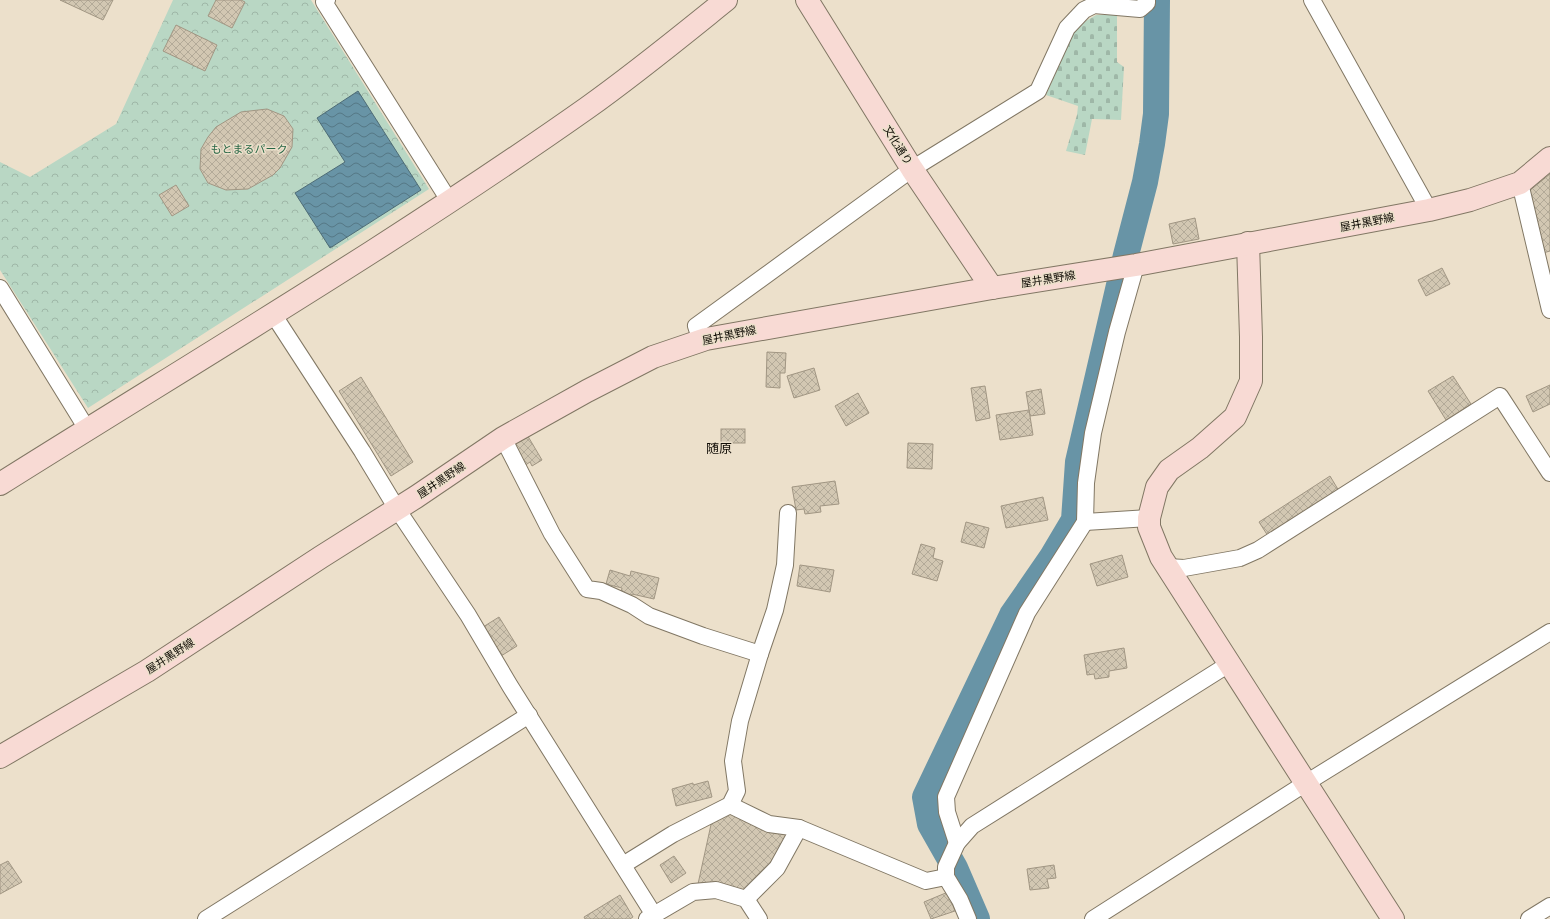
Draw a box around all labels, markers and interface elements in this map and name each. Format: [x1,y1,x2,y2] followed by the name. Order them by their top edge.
[880,123,916,167] street label: 文化通り
[211,142,287,156] park label: もとまるパーク
[1339,210,1395,234] street label: 屋井黒野線
[1020,268,1076,290] street label: 屋井黒野線
[701,322,757,348] street label: 屋井黒野線
[706,440,732,457] district label: 随原
[414,459,468,501] street label: 屋井黒野線
[143,635,197,677] street label: 屋井黒野線

